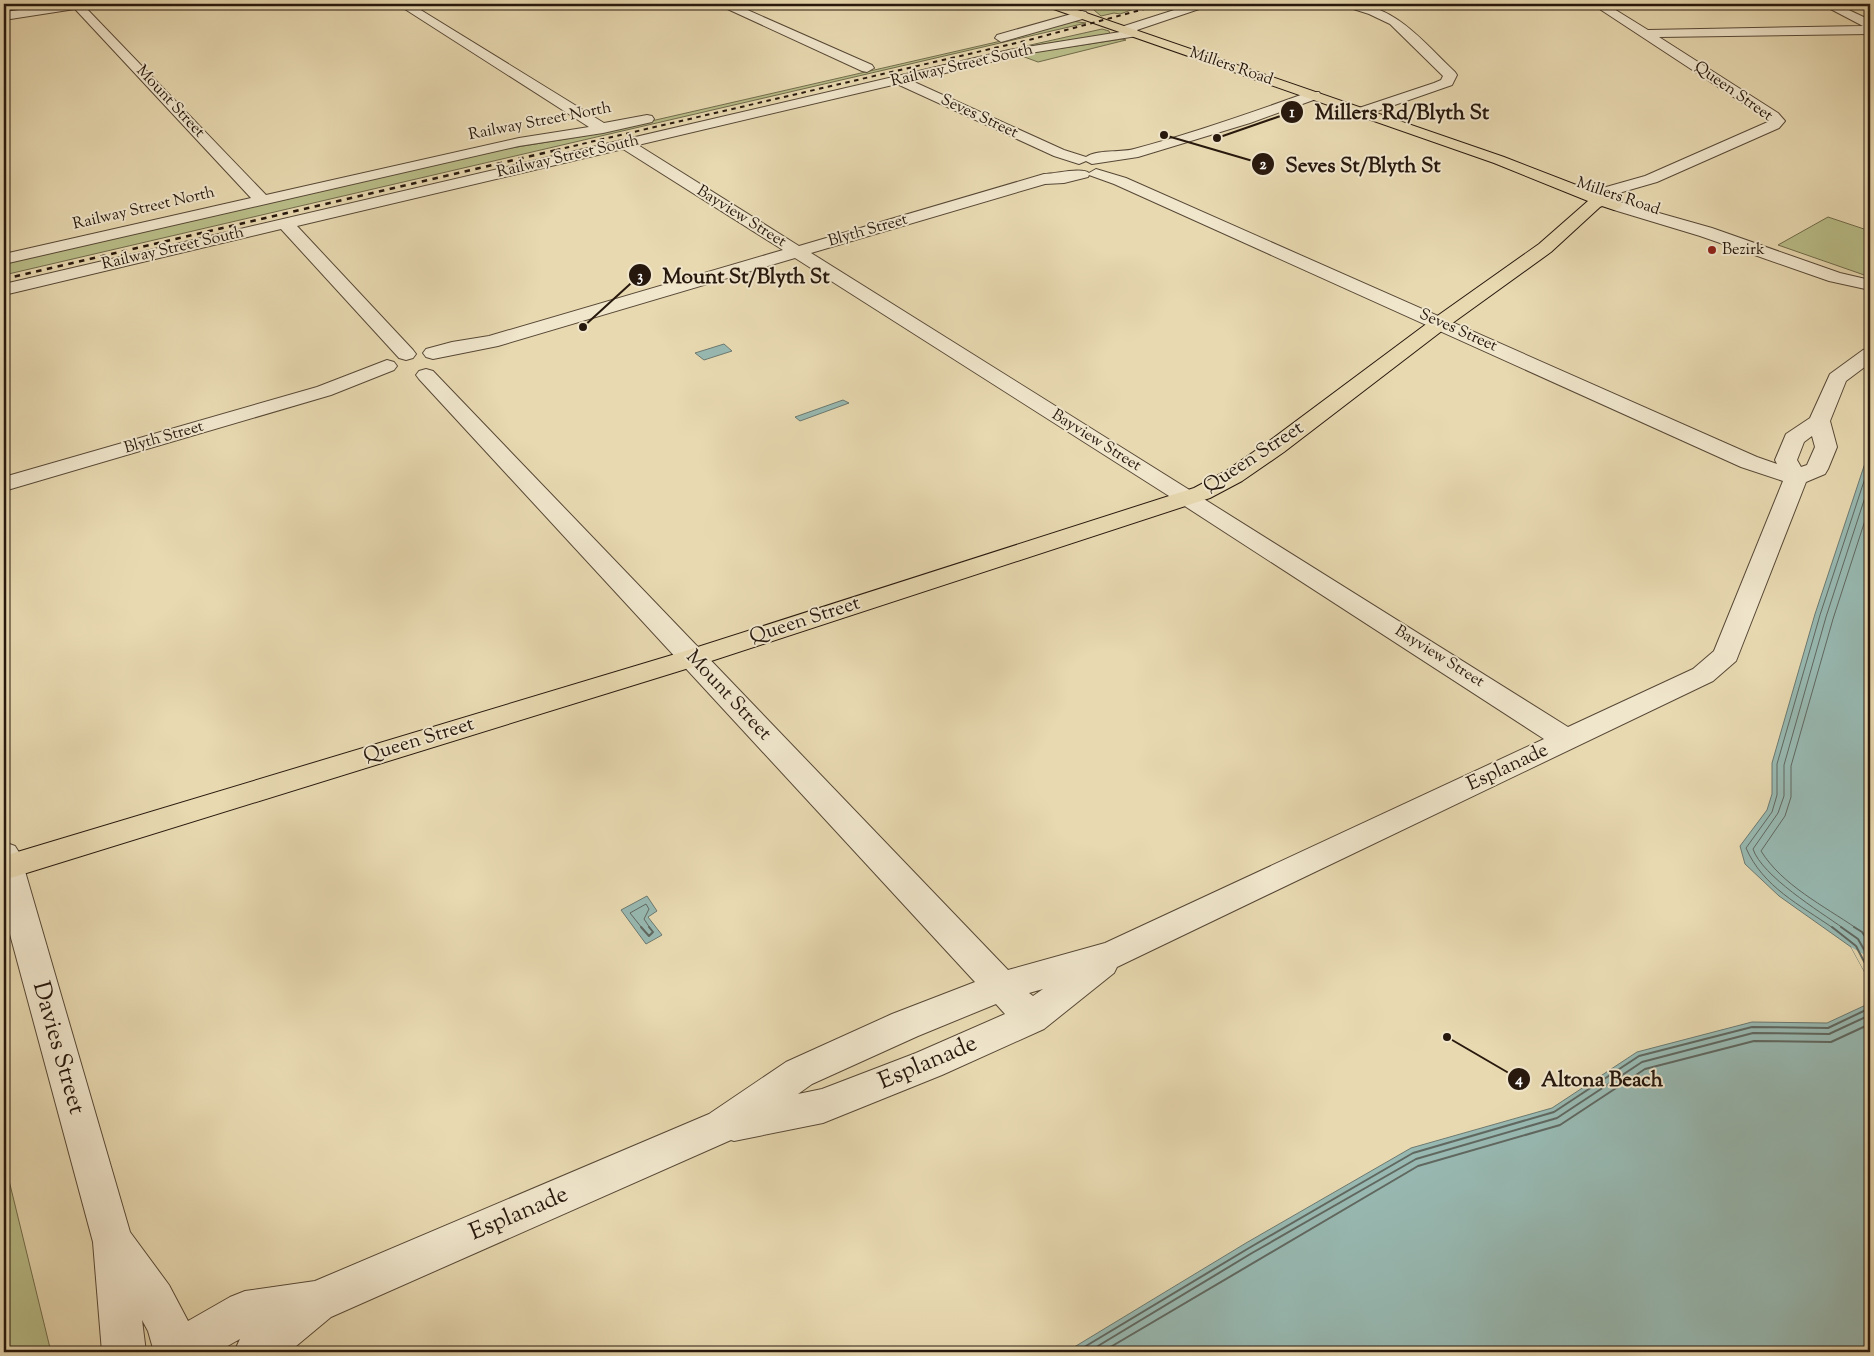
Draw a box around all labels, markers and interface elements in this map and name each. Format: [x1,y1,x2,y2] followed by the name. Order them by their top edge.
[889,38,1036,94] street label: Railway Street South
[1186,42,1276,92] street label: Millers Road
[1689,56,1778,128] street label: Queen Street
[130,61,210,144] street label: Mount Street
[936,89,1022,145] street label: Seves Street
[1280,94,1499,130] callout: Millers Rd/Blyth St
[467,97,614,147] street label: Railway Street North
[1315,99,1490,129] text: Millers Rd/Blyth St
[1289,103,1295,124] text: 1
[495,129,642,185] street label: Railway Street South
[1251,146,1451,182] callout: Seves St/Blyth St
[1285,152,1442,182] text: Seves St/Blyth St
[1259,155,1267,176] text: 2
[1573,172,1663,222] street label: Millers Road
[692,180,791,254] street label: Bayview Street
[71,181,218,237] street label: Railway Street North
[825,209,911,253] street label: Blyth Street
[100,221,247,277] street label: Railway Street South
[1722,239,1765,262] place label: Bezirk
[1706,244,1718,256] marker: Bezirk
[627,257,840,293] callout: Mount St/Blyth St
[662,263,830,293] text: Mount St/Blyth St
[637,267,643,288] text: 3
[1415,304,1501,359] street label: Seves Street
[1047,404,1146,478] street label: Bayview Street
[1198,415,1310,501] street label: Queen Street
[121,416,207,460] street label: Blyth Street
[746,589,864,653] street label: Queen Street
[1390,620,1489,694] street label: Bayview Street
[678,644,778,748] street label: Mount Street
[360,710,478,772] street label: Queen Street
[1462,736,1554,800] street label: Esplanade
[23,978,93,1118] street label: Davies Street
[873,1027,983,1099] street label: Esplanade
[1506,1061,1673,1097] callout: Altona Beach
[1541,1066,1664,1096] text: Altona Beach
[1514,1070,1523,1091] text: 4
[464,1178,574,1250] street label: Esplanade

